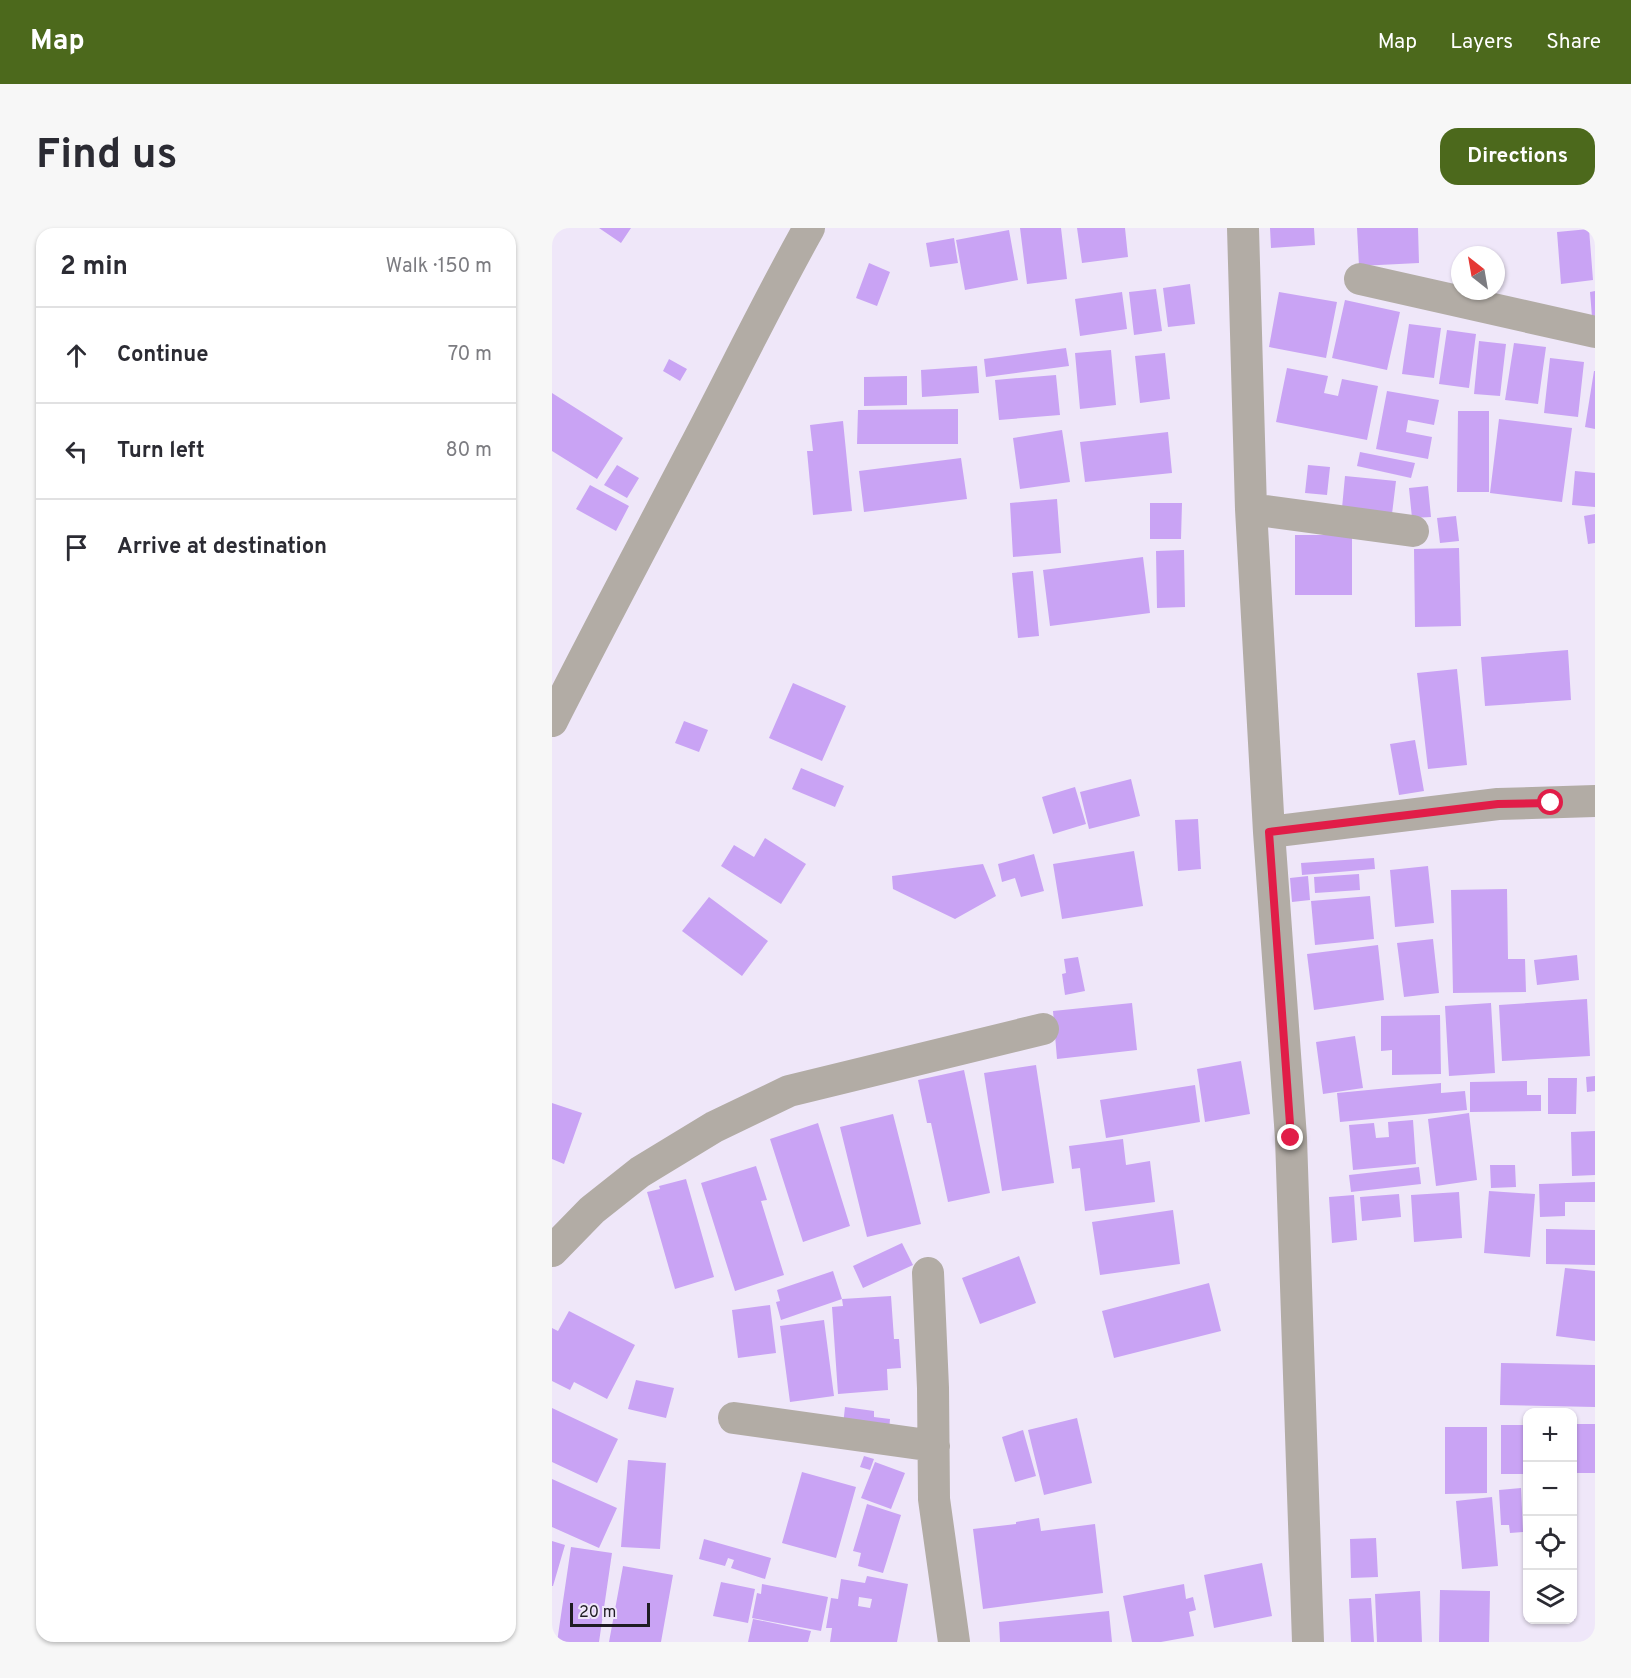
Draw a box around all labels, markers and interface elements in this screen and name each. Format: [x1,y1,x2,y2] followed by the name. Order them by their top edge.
[30,24,85,60] text: Map
[1378,29,1417,56] text: Map
[1450,29,1513,56] text: Layers
[1546,29,1601,56] text: Share
[1440,128,1595,185] button: Directions
[36,130,177,183] text: Find us
[1451,246,1505,300] north arrow
[60,251,128,284] text: 2 min
[386,254,492,280] text: Walk · 150 m
[60,339,93,372] icon: ahead
[117,342,208,369] text: Continue
[448,342,492,368] text: 70 m
[60,435,93,468] icon: left
[117,438,205,465] text: Turn left
[446,438,492,464] text: 80 m
[60,531,93,564] icon: arrive
[117,534,327,561] text: Arrive at destination
[1537,789,1563,815] route start
[1277,1124,1303,1150] route end
[1523,1408,1577,1624] map controls
[1523,1408,1577,1462] button: +
[1523,1462,1577,1516] button: −
[1523,1516,1577,1570] button: locate
[1523,1570,1577,1624] button: layers
[570,1600,650,1628] scale bar
[579,1603,616,1623] text: 20 m

